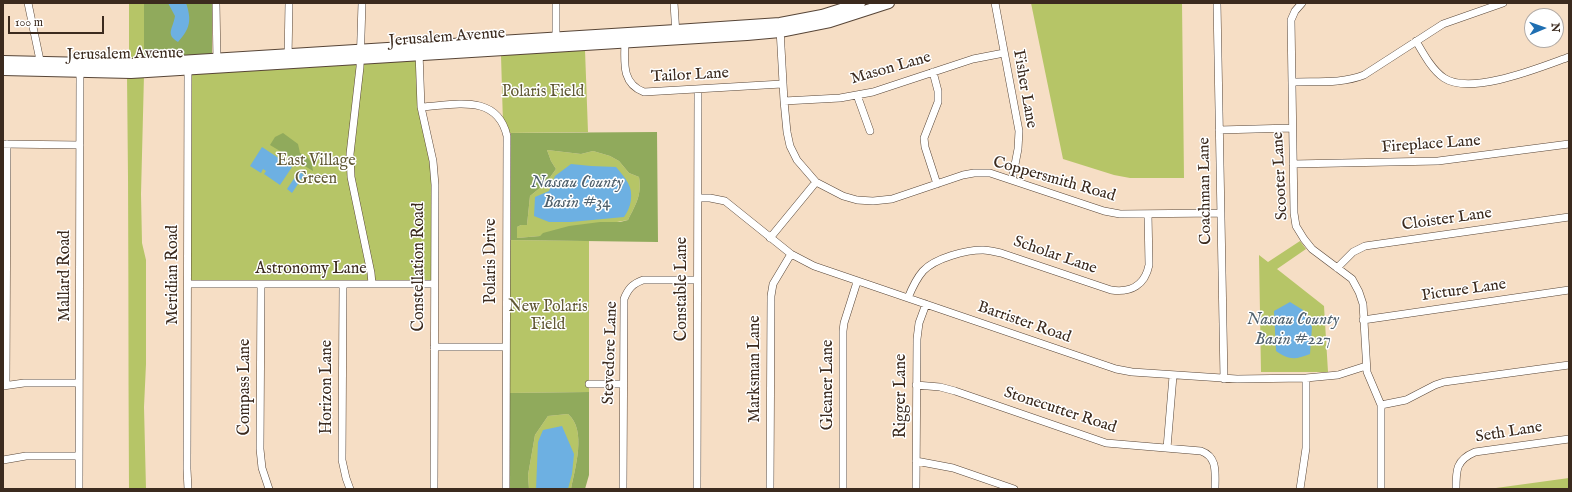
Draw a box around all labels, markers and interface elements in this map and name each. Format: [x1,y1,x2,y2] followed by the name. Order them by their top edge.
[10,8,106,34] scale bar
[1524,8,1564,48] north arrow
[15,15,43,30] text: 100 m
[1548,23,1562,33] text: N
[388,24,506,52] street label: Jerusalem Avenue
[67,44,183,66] street label: Jerusalem Avenue
[849,48,933,90] street label: Mason Lane
[1008,48,1040,130] street label: Fisher Lane
[651,64,729,88] street label: Tailor Lane
[502,83,584,103] park label: Polaris Field
[1269,131,1293,221] street label: Scooter Lane
[1381,132,1481,158] street label: Fireplace Lane
[1195,137,1217,245] street label: Coachman Lane
[276,152,356,190] park label: East Village Green
[991,153,1117,207] street label: Coppersmith Road
[531,174,623,214] water label: Nassau County Basin #34
[410,202,430,332] street label: Constellation Road
[1401,204,1493,236] street label: Cloister Lane
[482,218,502,304] street label: Polaris Drive
[164,225,184,325] street label: Meridian Road
[56,230,76,322] street label: Mallard Road
[1011,233,1099,279] street label: Scholar Lane
[673,237,693,341] street label: Constable Lane
[255,260,367,280] street label: Astronomy Lane
[1421,276,1507,306] street label: Picture Lane
[508,298,588,336] park label: New Polaris Field
[975,298,1073,348] street label: Barrister Road
[600,301,622,405] street label: Stevedore Lane
[1247,311,1339,351] water label: Nassau County Basin #227
[746,315,766,423] street label: Marksman Lane
[236,339,256,435] street label: Compass Lane
[318,340,338,434] street label: Horizon Lane
[819,340,839,430] street label: Gleaner Lane
[892,354,912,438] street label: Rigger Lane
[1001,384,1119,438] street label: Stonecutter Road
[1474,418,1544,448] street label: Seth Lane

